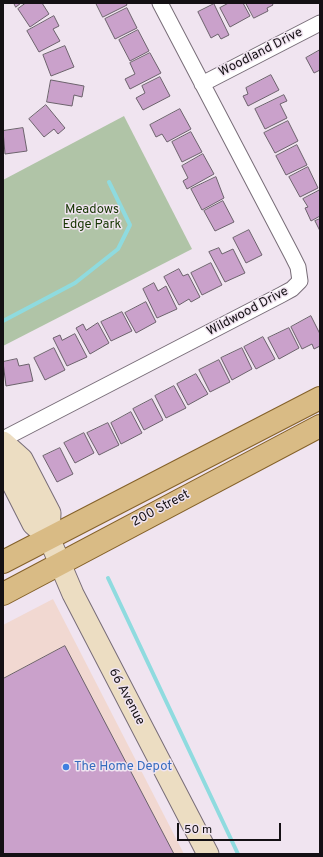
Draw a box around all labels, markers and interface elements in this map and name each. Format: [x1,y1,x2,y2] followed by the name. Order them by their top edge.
[216,25,306,81] street label: Woodland Drive
[63,202,121,233] park label: Meadows Edge Park
[205,284,291,340] street label: Wildwood Drive
[129,487,193,531] street label: 200 Street
[105,666,147,728] street label: 66 Avenue
[74,759,172,775] place label: The Home Depot
[61,762,71,772] marker: The Home Depot
[179,815,283,841] scale bar
[184,822,212,838] text: 50 m

